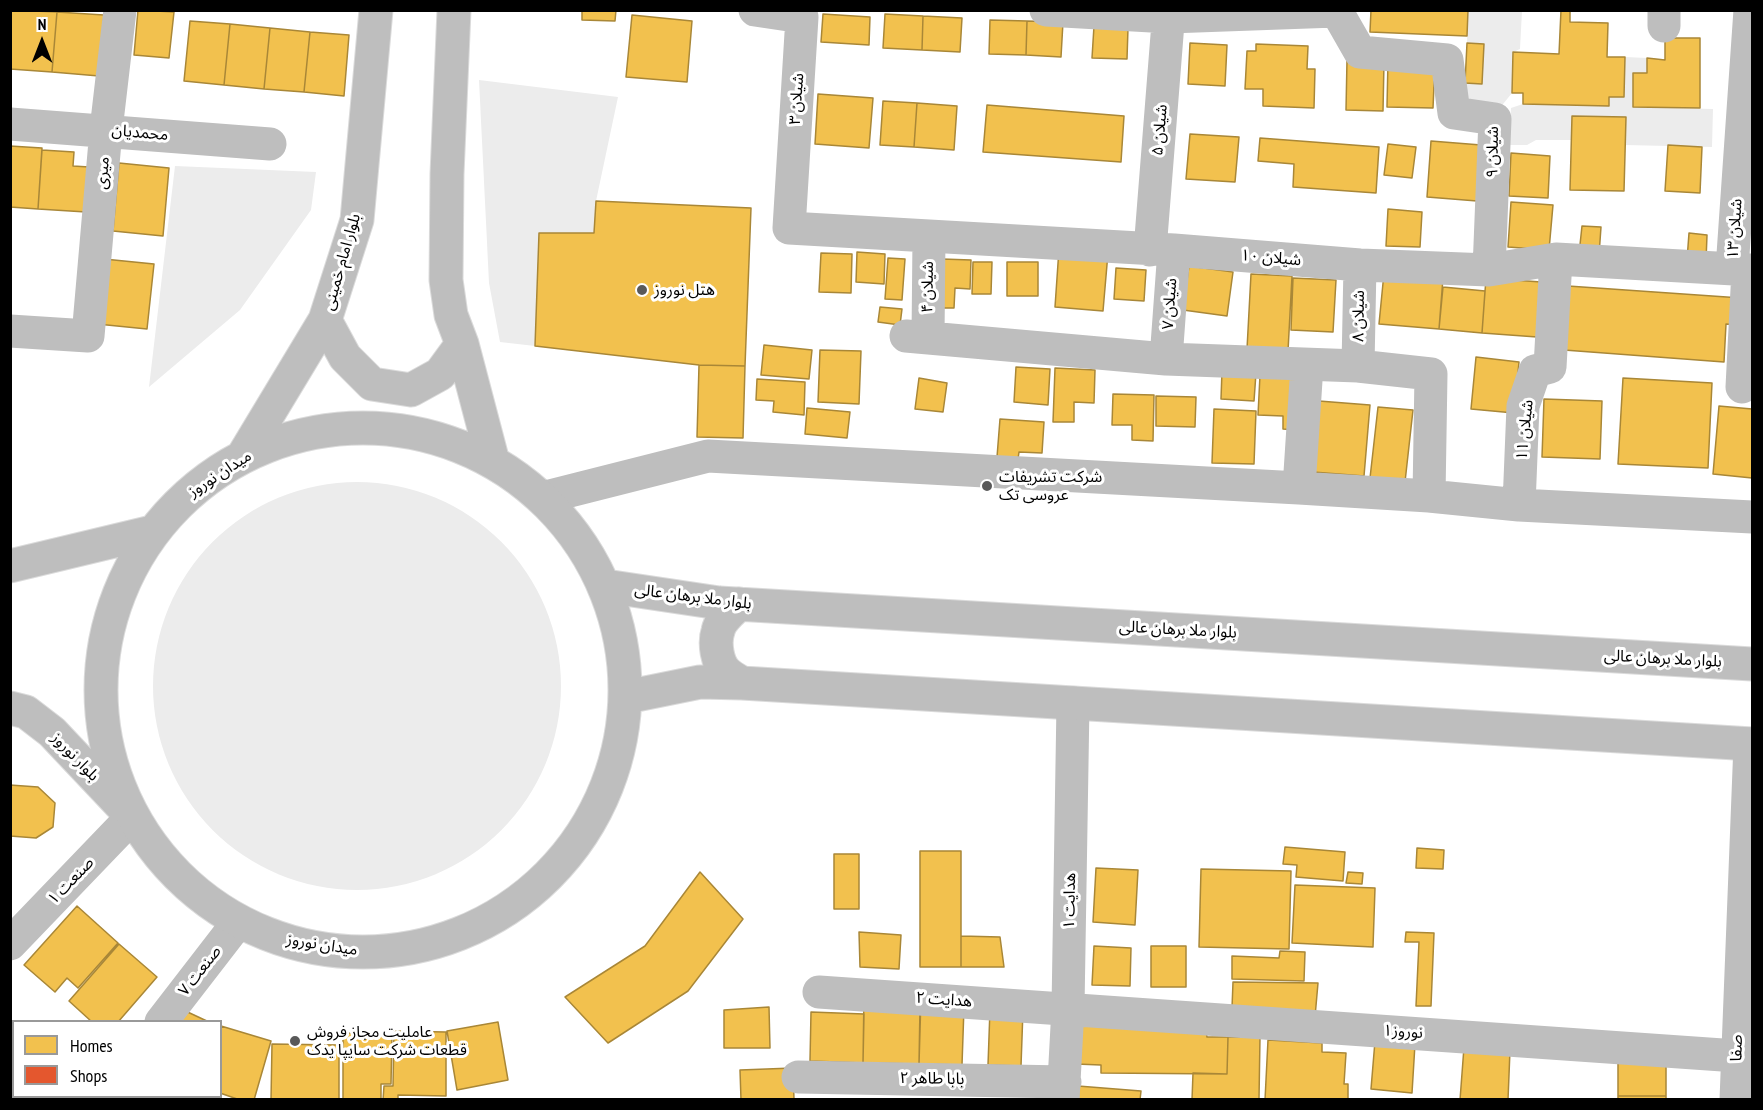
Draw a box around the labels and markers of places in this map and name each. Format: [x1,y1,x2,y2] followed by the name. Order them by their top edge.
[654,280,715,300] place label: هتل نوروز
[635,283,649,297] marker: هتل نوروز
[999,467,1102,505] place label: شرکت تشریفات عروسی تک
[980,479,994,493] marker: شرکت تشریفات عروسی تک
[307,1022,467,1060] place label: عاملیت مجاز فروش قطعات شرکت سایپا یدک
[288,1034,302,1048] marker: عاملیت مجاز فروش قطعات شرکت سایپا یدک

